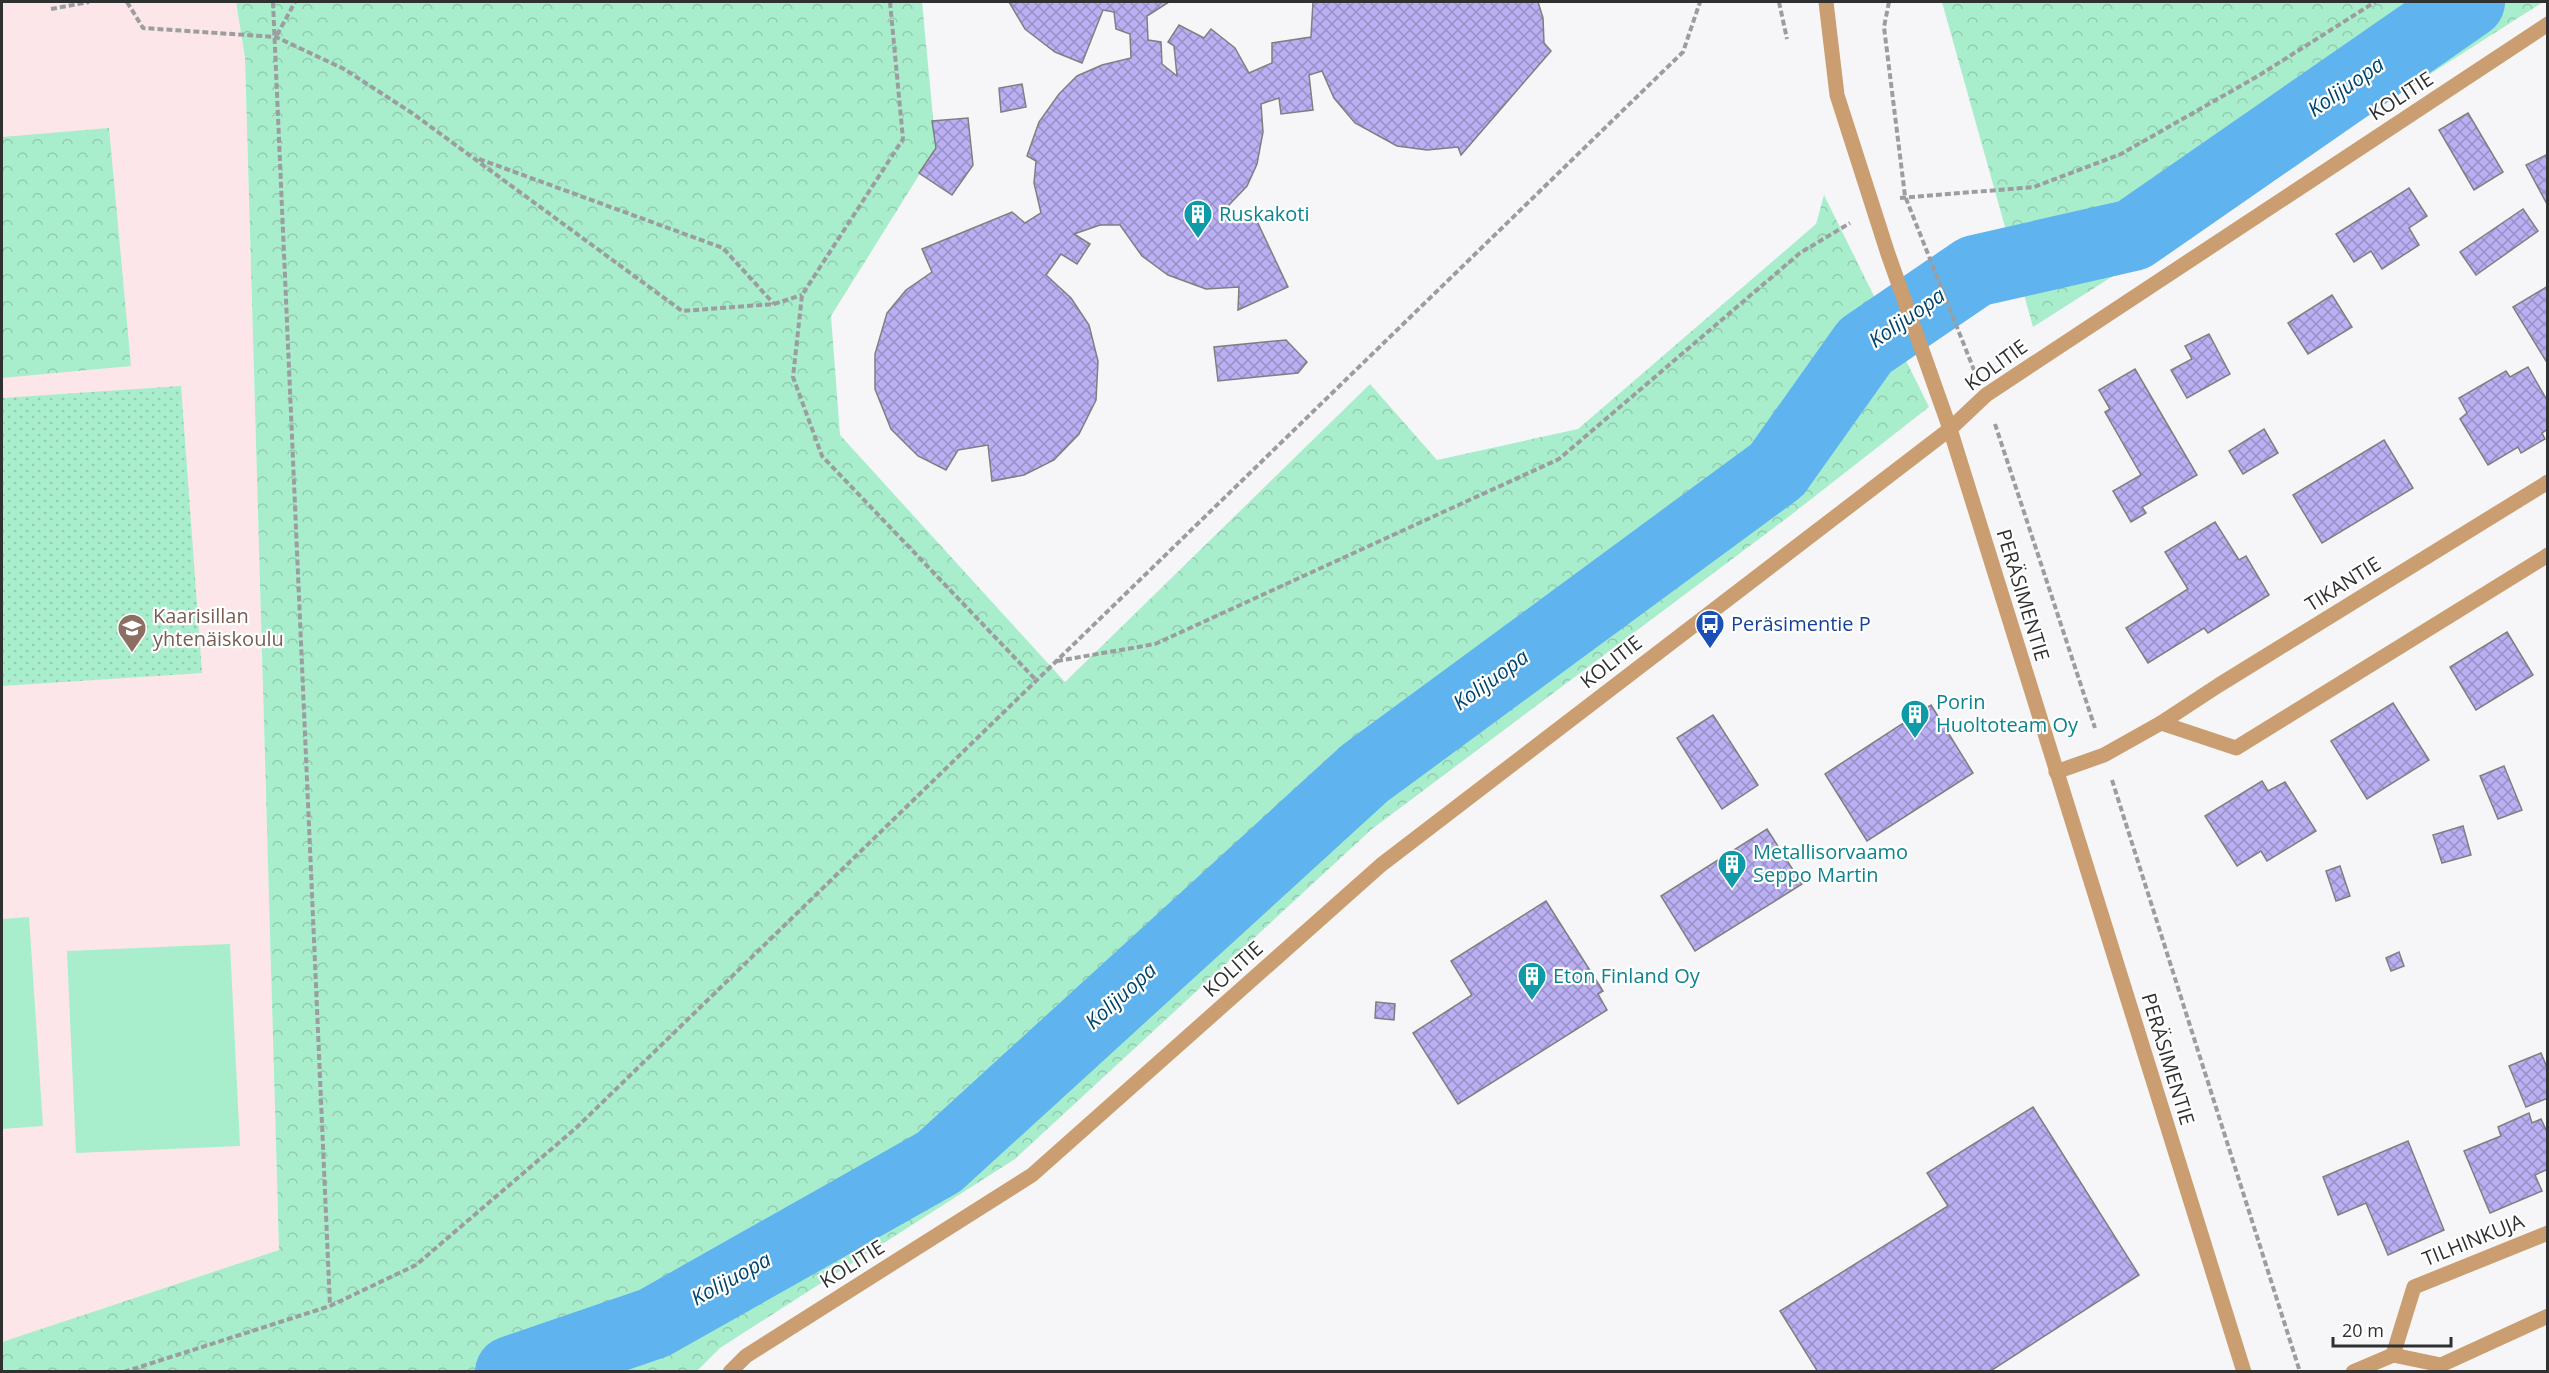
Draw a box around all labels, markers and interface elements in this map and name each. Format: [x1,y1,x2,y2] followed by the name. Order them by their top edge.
[2302,50,2389,123] water label: Kolijuopa
[2363,65,2438,126] street label: KOLITIE
[1182,198,1214,240] building icon: Ruskakoti
[1219,200,1309,227] place label: Ruskakoti
[1863,281,1950,354] water label: Kolijuopa
[1959,333,2033,397] street label: KOLITIE
[1991,526,2056,664] street label: PERÄSIMENTIE
[2300,550,2386,617] street label: TIKANTIE
[153,602,284,652] place label: Kaarisillan yhtenäiskoulu
[1694,608,1726,650] bus stop icon: Peräsimentie P
[1731,610,1871,637] place label: Peräsimentie P
[116,612,148,654] school or university icon: Kaarisillan yhtenäiskoulu
[1574,629,1647,694] street label: KOLITIE
[1447,642,1534,716] water label: Kolijuopa
[1936,688,2079,738] place label: Porin Huoltoteam Oy
[1899,698,1931,740] building icon: Porin Huoltoteam Oy
[1753,838,1908,888] place label: Metallisorvaamo Seppo Martin
[1716,848,1748,890] building icon: Metallisorvaamo Seppo Martin
[1197,935,1268,1003] street label: KOLITIE
[1078,956,1162,1035] water label: Kolijuopa
[1516,960,1548,1002] building icon: Eton Finland Oy
[1553,962,1701,989] place label: Eton Finland Oy
[2136,990,2201,1128] street label: PERÄSIMENTIE
[2418,1207,2528,1272] street label: TILHINKUJA
[814,1233,889,1294] street label: KOLITIE
[685,1245,776,1312] water label: Kolijuopa
[2333,1310,2452,1348] scale bar
[2342,1318,2384,1342] text: 20 m

